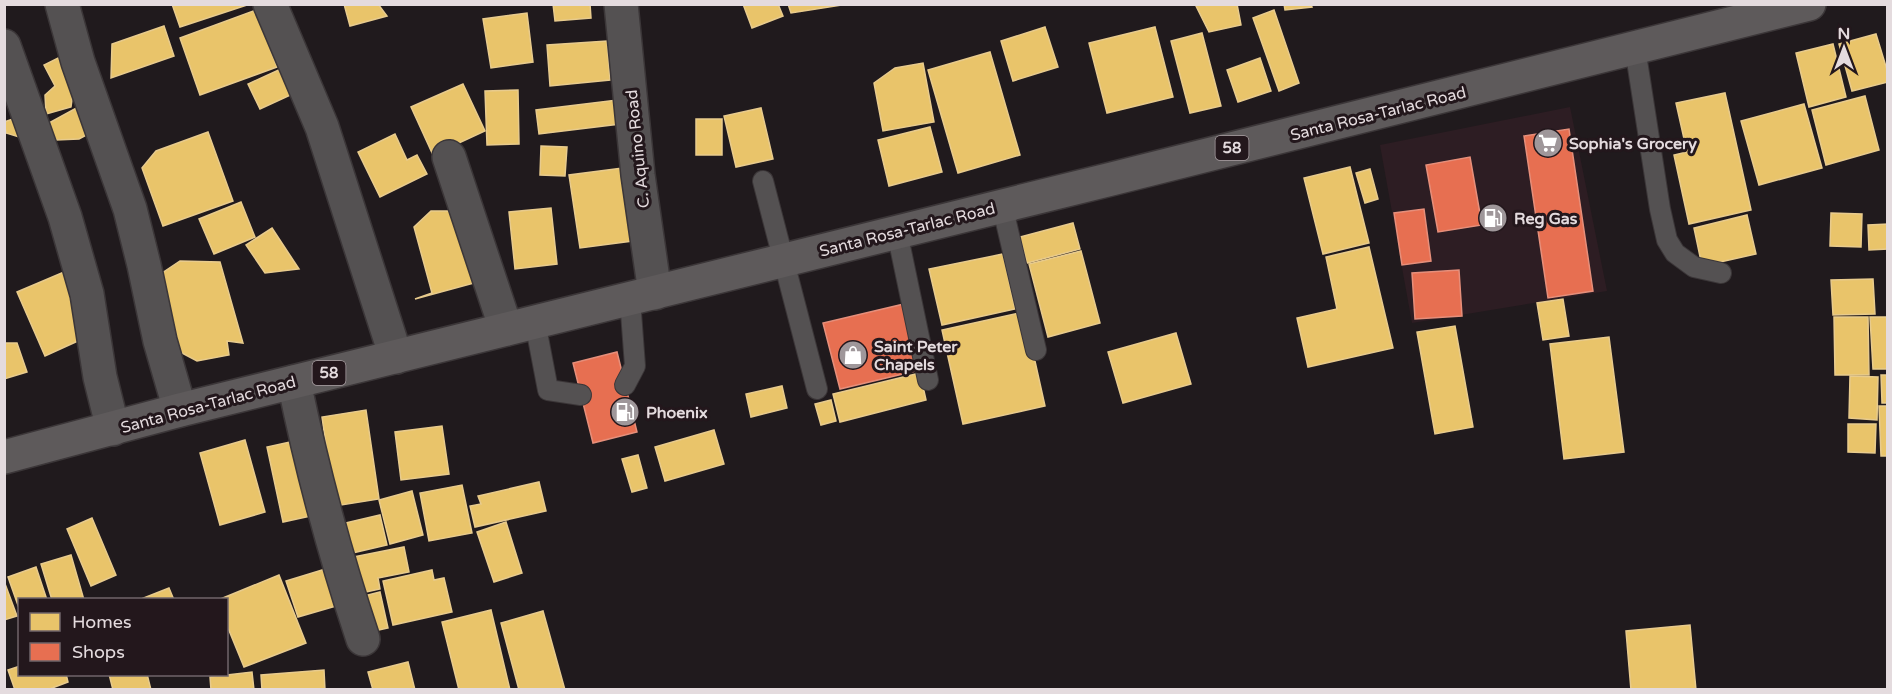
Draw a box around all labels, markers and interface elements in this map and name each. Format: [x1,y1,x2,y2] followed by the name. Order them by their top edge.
[1814,18,1874,78] north arrow
[1838,24,1850,44] text: N
[1288,82,1468,145] street label: Santa Rosa-Tarlac Road
[622,89,654,209] street label: C. Aquino Road
[1532,127,1564,159] supermarket icon: Sophia's Grocery
[1569,134,1697,154] place label: Sophia's Grocery
[1216,136,1248,160] road number: 58
[817,198,997,261] street label: Santa Rosa-Tarlac Road
[1477,202,1509,234] fuel station icon: Reg Gas
[1514,209,1578,229] place label: Reg Gas
[874,337,958,375] place label: Saint Peter Chapels
[837,339,869,371] shop icon: Saint Peter Chapels
[312,361,346,385] road number: 58
[119,372,298,438] street label: Santa Rosa-Tarlac Road
[609,396,641,428] fuel station icon: Phoenix
[646,403,708,423] place label: Phoenix
[18,598,228,676] legend
[72,611,132,633] text: Homes
[72,641,125,663] text: Shops

